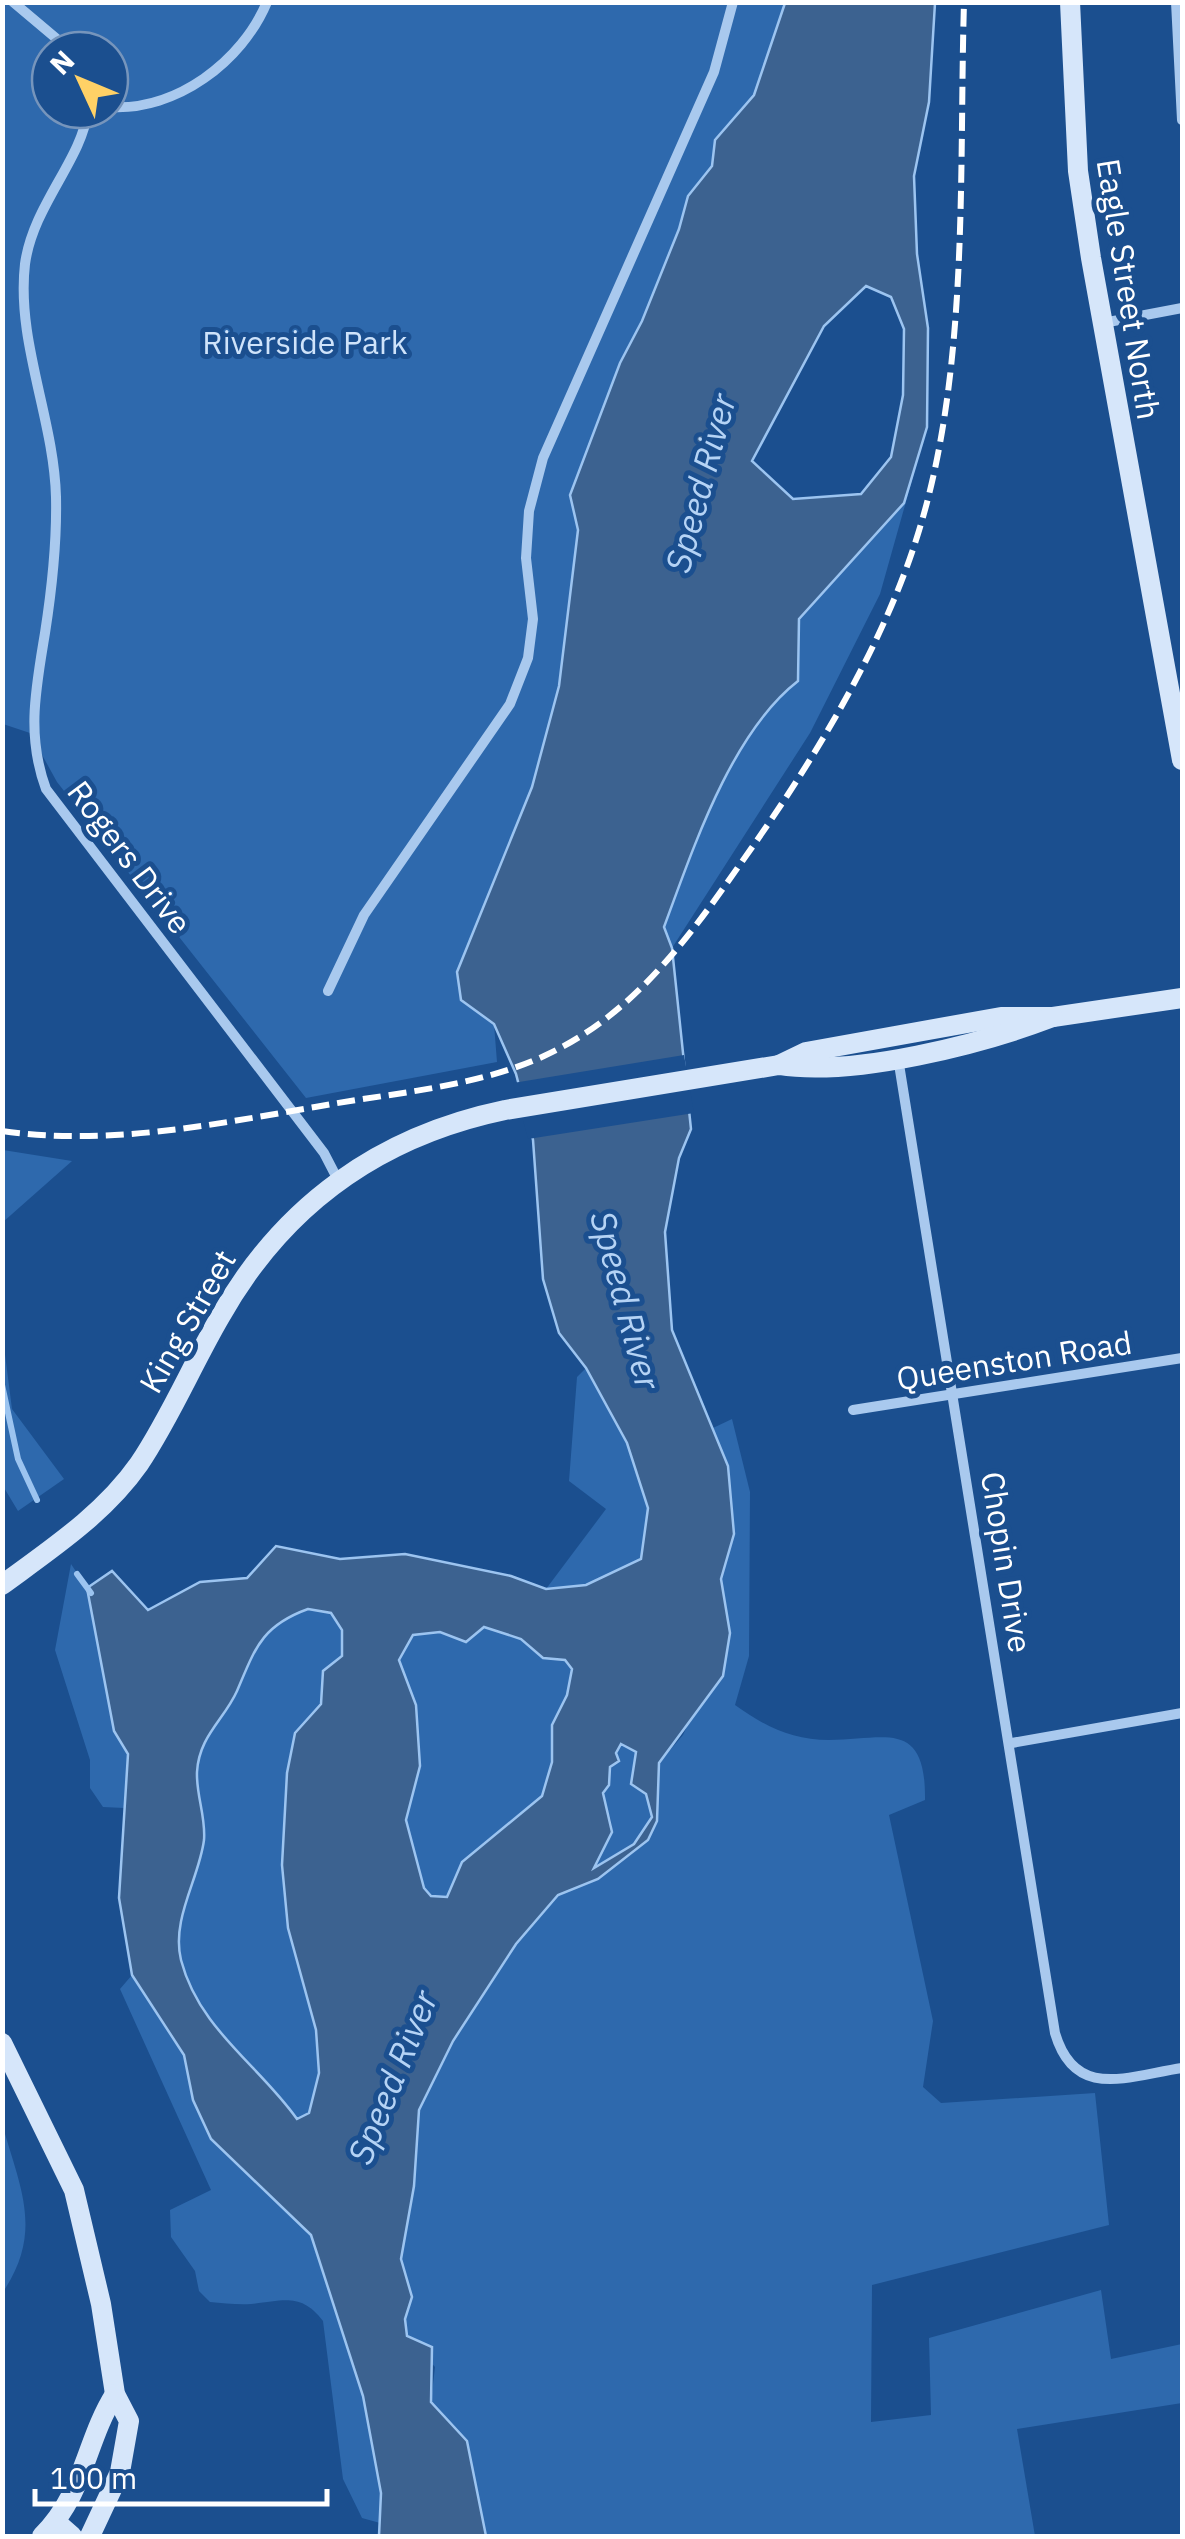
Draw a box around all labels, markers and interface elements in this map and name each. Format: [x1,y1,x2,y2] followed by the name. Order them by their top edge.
[30,30,130,130] north arrow
[41,42,82,82] text: N
[1088,156,1170,422] street label: Eagle Street North
[202,321,408,363] park label: Riverside Park
[654,387,746,577] water label: Speed River
[59,772,201,942] street label: Rogers Drive
[580,1206,672,1396] water label: Speed River
[129,1242,245,1400] street label: King Street
[893,1321,1135,1399] street label: Queenston Road
[972,1469,1042,1655] street label: Chopin Drive
[336,1982,448,2170] water label: Speed River
[35,2444,328,2506] scale bar
[50,2458,137,2497] text: 100 m

